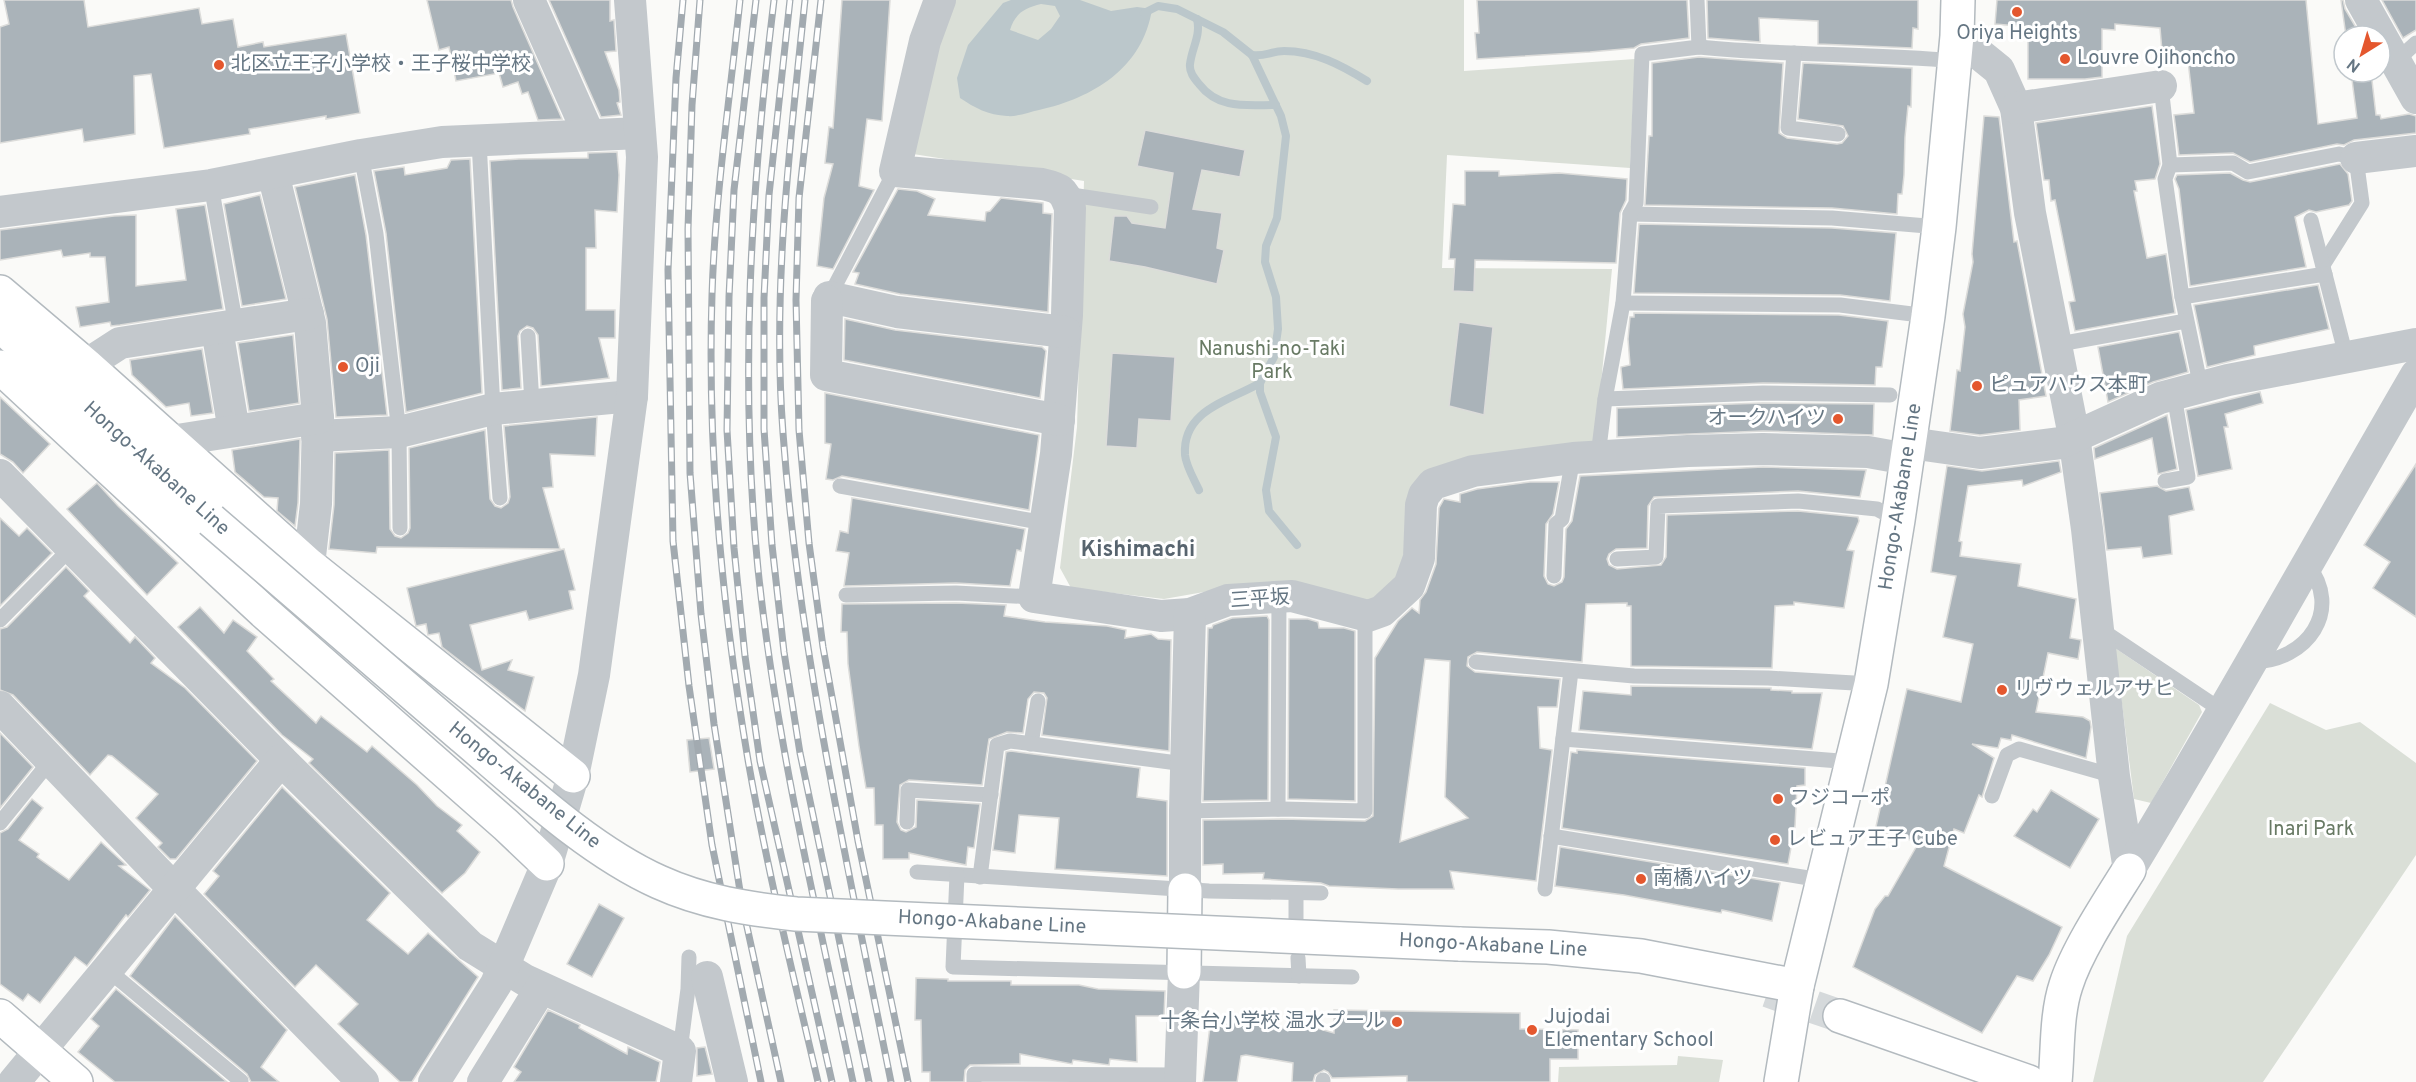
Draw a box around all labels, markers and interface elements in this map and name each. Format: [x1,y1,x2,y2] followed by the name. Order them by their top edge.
[2010,5,2024,19] marker: Oriya Heights
[1956,21,2078,47] place label: Oriya Heights
[2332,24,2392,84] north arrow
[2077,46,2236,72] place label: Louvre Ojihoncho
[231,52,531,78] place label: 北区立王子小学校・王子桜中学校
[2058,52,2072,66] marker: Louvre Ojihoncho
[2344,53,2365,76] text: N
[212,58,226,72] marker: 北区立王子小学校・王子桜中学校
[1199,337,1345,386] park label: Nanushi-no-Taki Park
[355,354,380,380] place label: Oji
[336,360,350,374] marker: Oji
[1989,373,2148,399] place label: ピュアハウス本町
[1970,379,1984,393] marker: ピュアハウス本町
[77,396,235,542] street label: Hongo-Akabane Line
[1873,402,1929,592] street label: Hongo-Akabane Line
[1707,406,1826,432] place label: オークハイツ
[1831,412,1845,426] marker: オークハイツ
[1081,537,1195,564] district label: Kishimachi
[1229,585,1291,615] street label: 三平坂
[2014,677,2174,703] place label: リヴウェルアサヒ
[1995,683,2009,697] marker: リヴウェルアサヒ
[442,716,606,856] street label: Hongo-Akabane Line
[1790,786,1890,812] place label: フジコーポ
[1771,792,1785,806] marker: フジコーポ
[2268,817,2354,843] park label: Inari Park
[1787,827,1958,853] place label: レビュア王子 Cube
[1768,833,1782,847] marker: レビュア王子 Cube
[1653,866,1753,892] place label: 南橋ハイツ
[1634,872,1648,886] marker: 南橋ハイツ
[897,905,1087,941] street label: Hongo-Akabane Line
[1398,928,1588,964] street label: Hongo-Akabane Line
[1544,1005,1714,1054] place label: Jujodai Elementary School
[1160,1009,1385,1035] place label: 十条台小学校 温水プール
[1390,1015,1404,1029] marker: 十条台小学校 温水プール
[1525,1023,1539,1037] marker: Jujodai Elementary School

